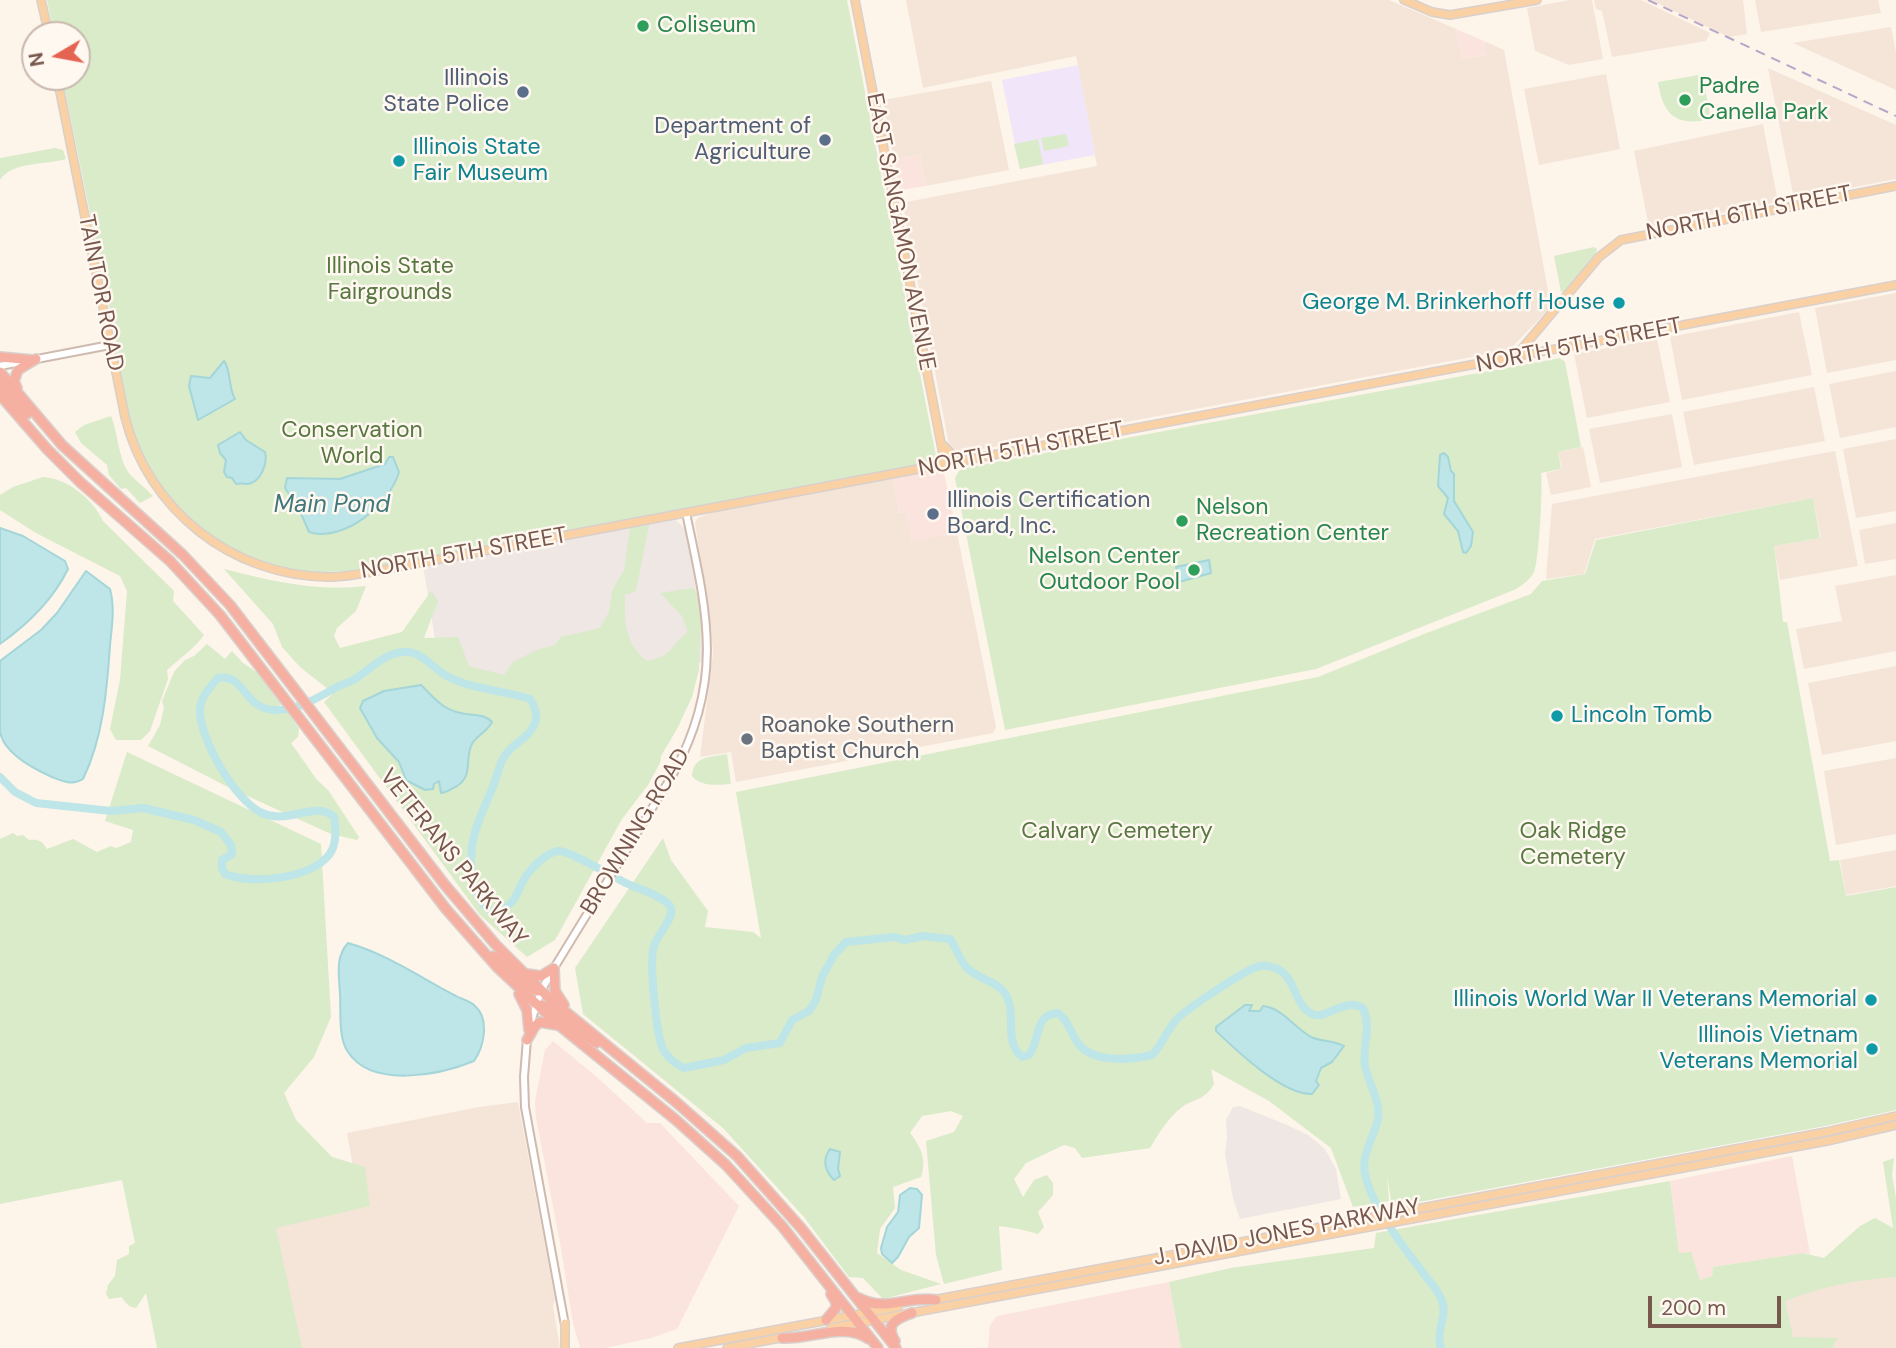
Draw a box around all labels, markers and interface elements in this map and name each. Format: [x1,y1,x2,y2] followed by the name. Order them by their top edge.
[657,12,756,40] place label: Coliseum
[635,18,651,34] marker: Coliseum
[21,21,91,91] north arrow
[23,50,50,68] text: N
[383,65,509,119] place label: Illinois State Police
[1699,73,1829,127] place label: Padre Canella Park
[515,84,531,100] marker: Illinois State Police
[860,91,940,373] street label: EAST SANGAMON AVENUE
[1677,92,1693,108] marker: Padre Canella Park
[654,113,811,167] place label: Department of Agriculture
[817,132,833,148] marker: Department of Agriculture
[413,134,548,188] place label: Illinois State Fair Museum
[391,153,407,169] marker: Illinois State Fair Museum
[1644,181,1854,247] street label: NORTH 6TH STREET
[71,212,129,374] street label: TAINTOR ROAD
[326,253,454,307] park label: Illinois State Fairgrounds
[1302,289,1605,317] place label: George M. Brinkerhoff House
[1611,295,1627,311] marker: George M. Brinkerhoff House
[1474,313,1684,379] street label: NORTH 5TH STREET
[281,417,423,471] park label: Conservation World
[916,417,1126,483] street label: NORTH 5TH STREET
[947,487,1150,541] place label: Illinois Certification Board, Inc.
[274,492,390,520] water label: Main Pond
[1196,494,1389,548] place label: Nelson Recreation Center
[925,506,941,522] marker: Illinois Certification Board, Inc.
[1174,513,1190,529] marker: Nelson Recreation Center
[359,522,569,586] street label: NORTH 5TH STREET
[1028,543,1180,597] place label: Nelson Center Outdoor Pool
[1186,562,1202,578] marker: Nelson Center Outdoor Pool
[1571,702,1712,730] place label: Lincoln Tomb
[1549,708,1565,724] marker: Lincoln Tomb
[761,712,954,766] place label: Roanoke Southern Baptist Church
[739,731,755,747] marker: Roanoke Southern Baptist Church
[575,744,697,920] street label: BROWNING ROAD
[373,764,533,952] street label: VETERANS PARKWAY
[1021,818,1213,846] park label: Calvary Cemetery
[1519,818,1627,872] park label: Oak Ridge Cemetery
[1453,986,1857,1014] place label: Illinois World War II Veterans Memorial
[1863,992,1879,1008] marker: Illinois World War II Veterans Memorial
[1660,1022,1858,1076] place label: Illinois Vietnam Veterans Memorial
[1864,1041,1880,1057] marker: Illinois Vietnam Veterans Memorial
[1151,1194,1423,1272] street label: J. DAVID JONES PARKWAY
[1651,1282,1784,1326] scale bar
[1661,1294,1726,1322] text: 200 m

